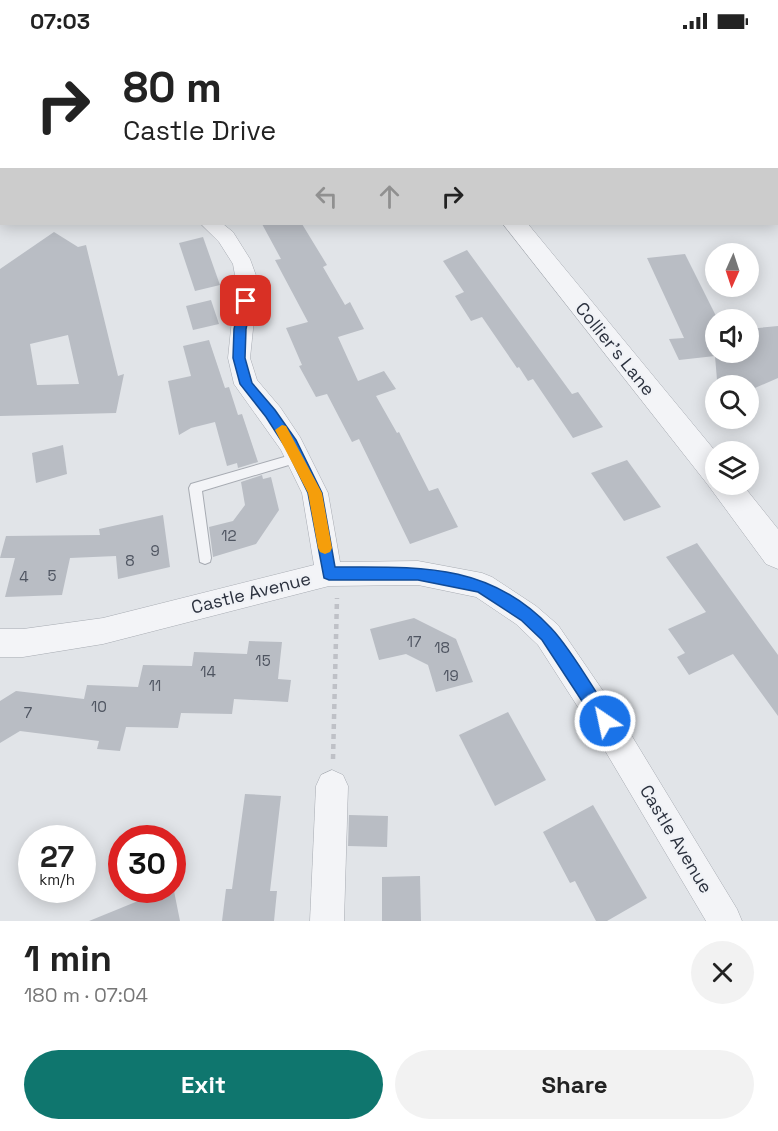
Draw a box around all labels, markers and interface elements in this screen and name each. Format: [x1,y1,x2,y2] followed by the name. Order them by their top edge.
[30,7,90,35] text: 07:03
[123,61,222,114] text: 80 m
[24,66,102,144] icon: right
[123,113,276,148] text: Castle Drive
[310,180,343,213] icon: left
[373,180,406,213] icon: ahead
[436,180,469,213] icon: right
[705,243,759,297] north arrow
[705,243,759,495] map controls
[220,275,271,326] pin
[229,284,262,317] icon: arrive
[571,297,660,400] street label: Collier's Lane
[705,309,759,363] button: sound
[705,375,759,429] button: search
[705,441,759,495] button: layers
[221,526,237,545] house number: 12
[150,541,160,560] house number: 9
[125,551,135,570] house number: 8
[48,566,57,585] house number: 5
[19,567,29,586] house number: 4
[189,567,313,618] street label: Castle Avenue
[407,632,421,651] house number: 17
[434,638,450,657] house number: 18
[255,651,271,670] house number: 15
[200,662,216,681] house number: 14
[443,666,459,685] house number: 19
[149,676,161,695] house number: 11
[573,689,637,753] position arrow
[91,697,107,716] house number: 10
[24,703,32,722] house number: 7
[635,780,718,897] street label: Castle Avenue
[108,825,186,903] speed limit sign: 30
[40,837,74,876] text: 27
[39,870,75,889] text: km/h
[24,936,112,982] text: 1 min
[691,941,754,1004] button: close
[24,982,148,1008] text: 180 m · 07:04
[24,1050,383,1119] button: Exit
[395,1050,754,1119] button: Share

